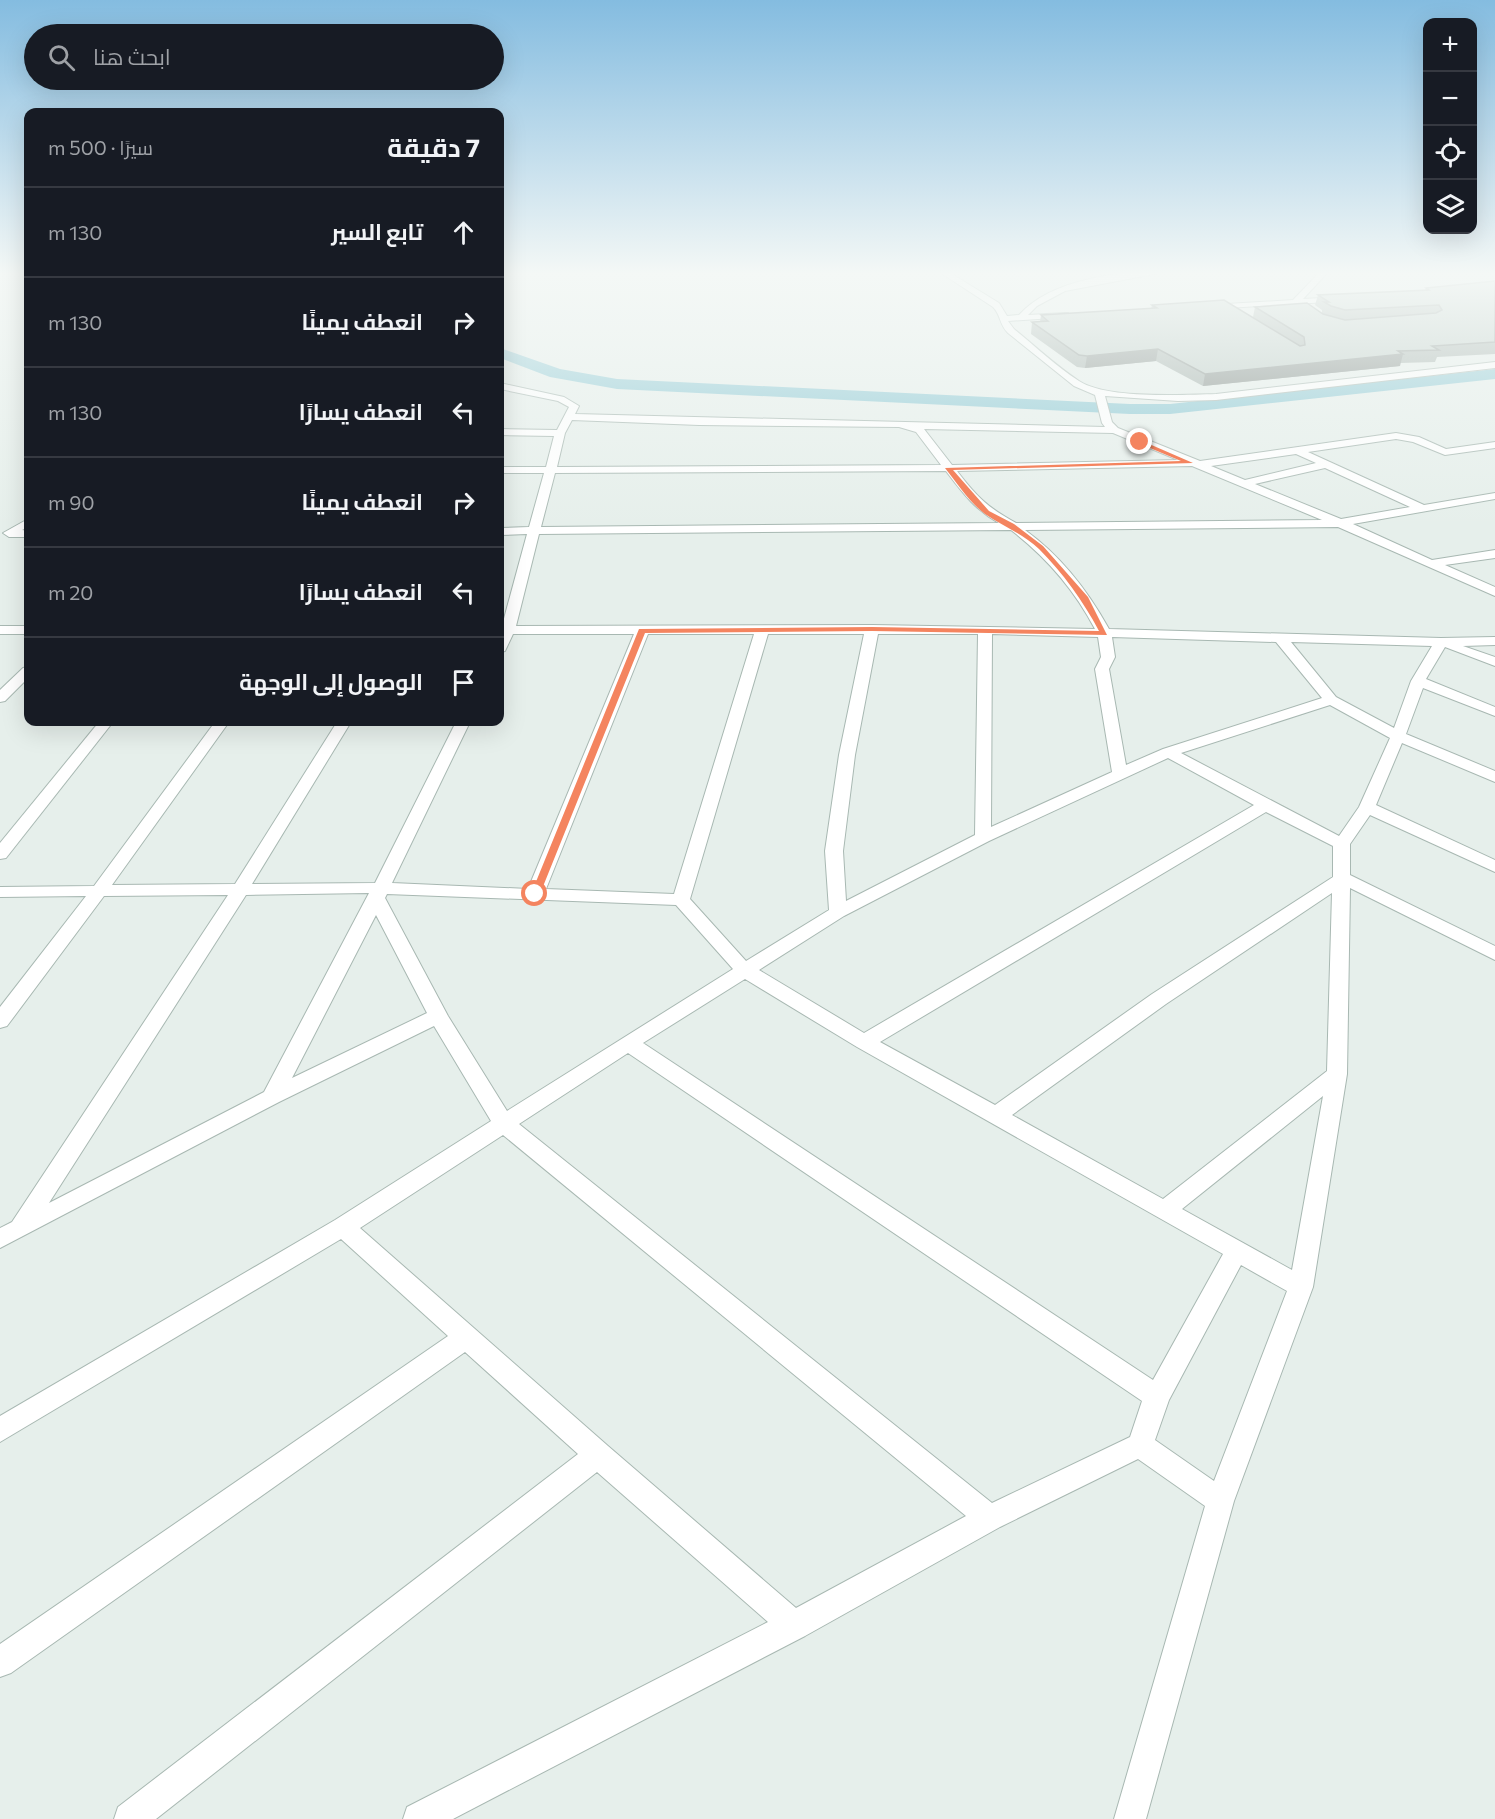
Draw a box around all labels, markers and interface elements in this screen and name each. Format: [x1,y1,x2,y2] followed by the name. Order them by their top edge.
[1423,18,1477,234] map controls
[1423,18,1477,72] button: +
[24,24,504,90] search box
[45,41,78,74] icon: search
[93,43,171,70] text: ابحث هنا
[1423,72,1477,126] button: −
[1423,126,1477,180] button: locate
[387,131,480,162] text: 7 دقيقة
[48,135,153,159] text: سيرًا · 500 m
[1423,180,1477,234] button: layers
[447,216,480,249] icon: ahead
[331,218,423,245] text: تابع السير
[48,220,102,244] text: 130 m
[447,306,480,339] icon: right
[302,308,423,335] text: انعطف يمينًا
[48,310,102,334] text: 130 m
[447,396,480,429] icon: left
[299,398,423,425] text: انعطف يسارًا
[48,400,102,424] text: 130 m
[1126,428,1152,454] route end
[447,486,480,519] icon: right
[302,488,423,515] text: انعطف يمينًا
[48,490,95,514] text: 90 m
[447,576,480,609] icon: left
[299,578,423,605] text: انعطف يسارًا
[48,580,93,604] text: 20 m
[447,666,480,699] icon: arrive
[239,668,423,695] text: الوصول إلى الوجهة
[521,880,547,906] route start

